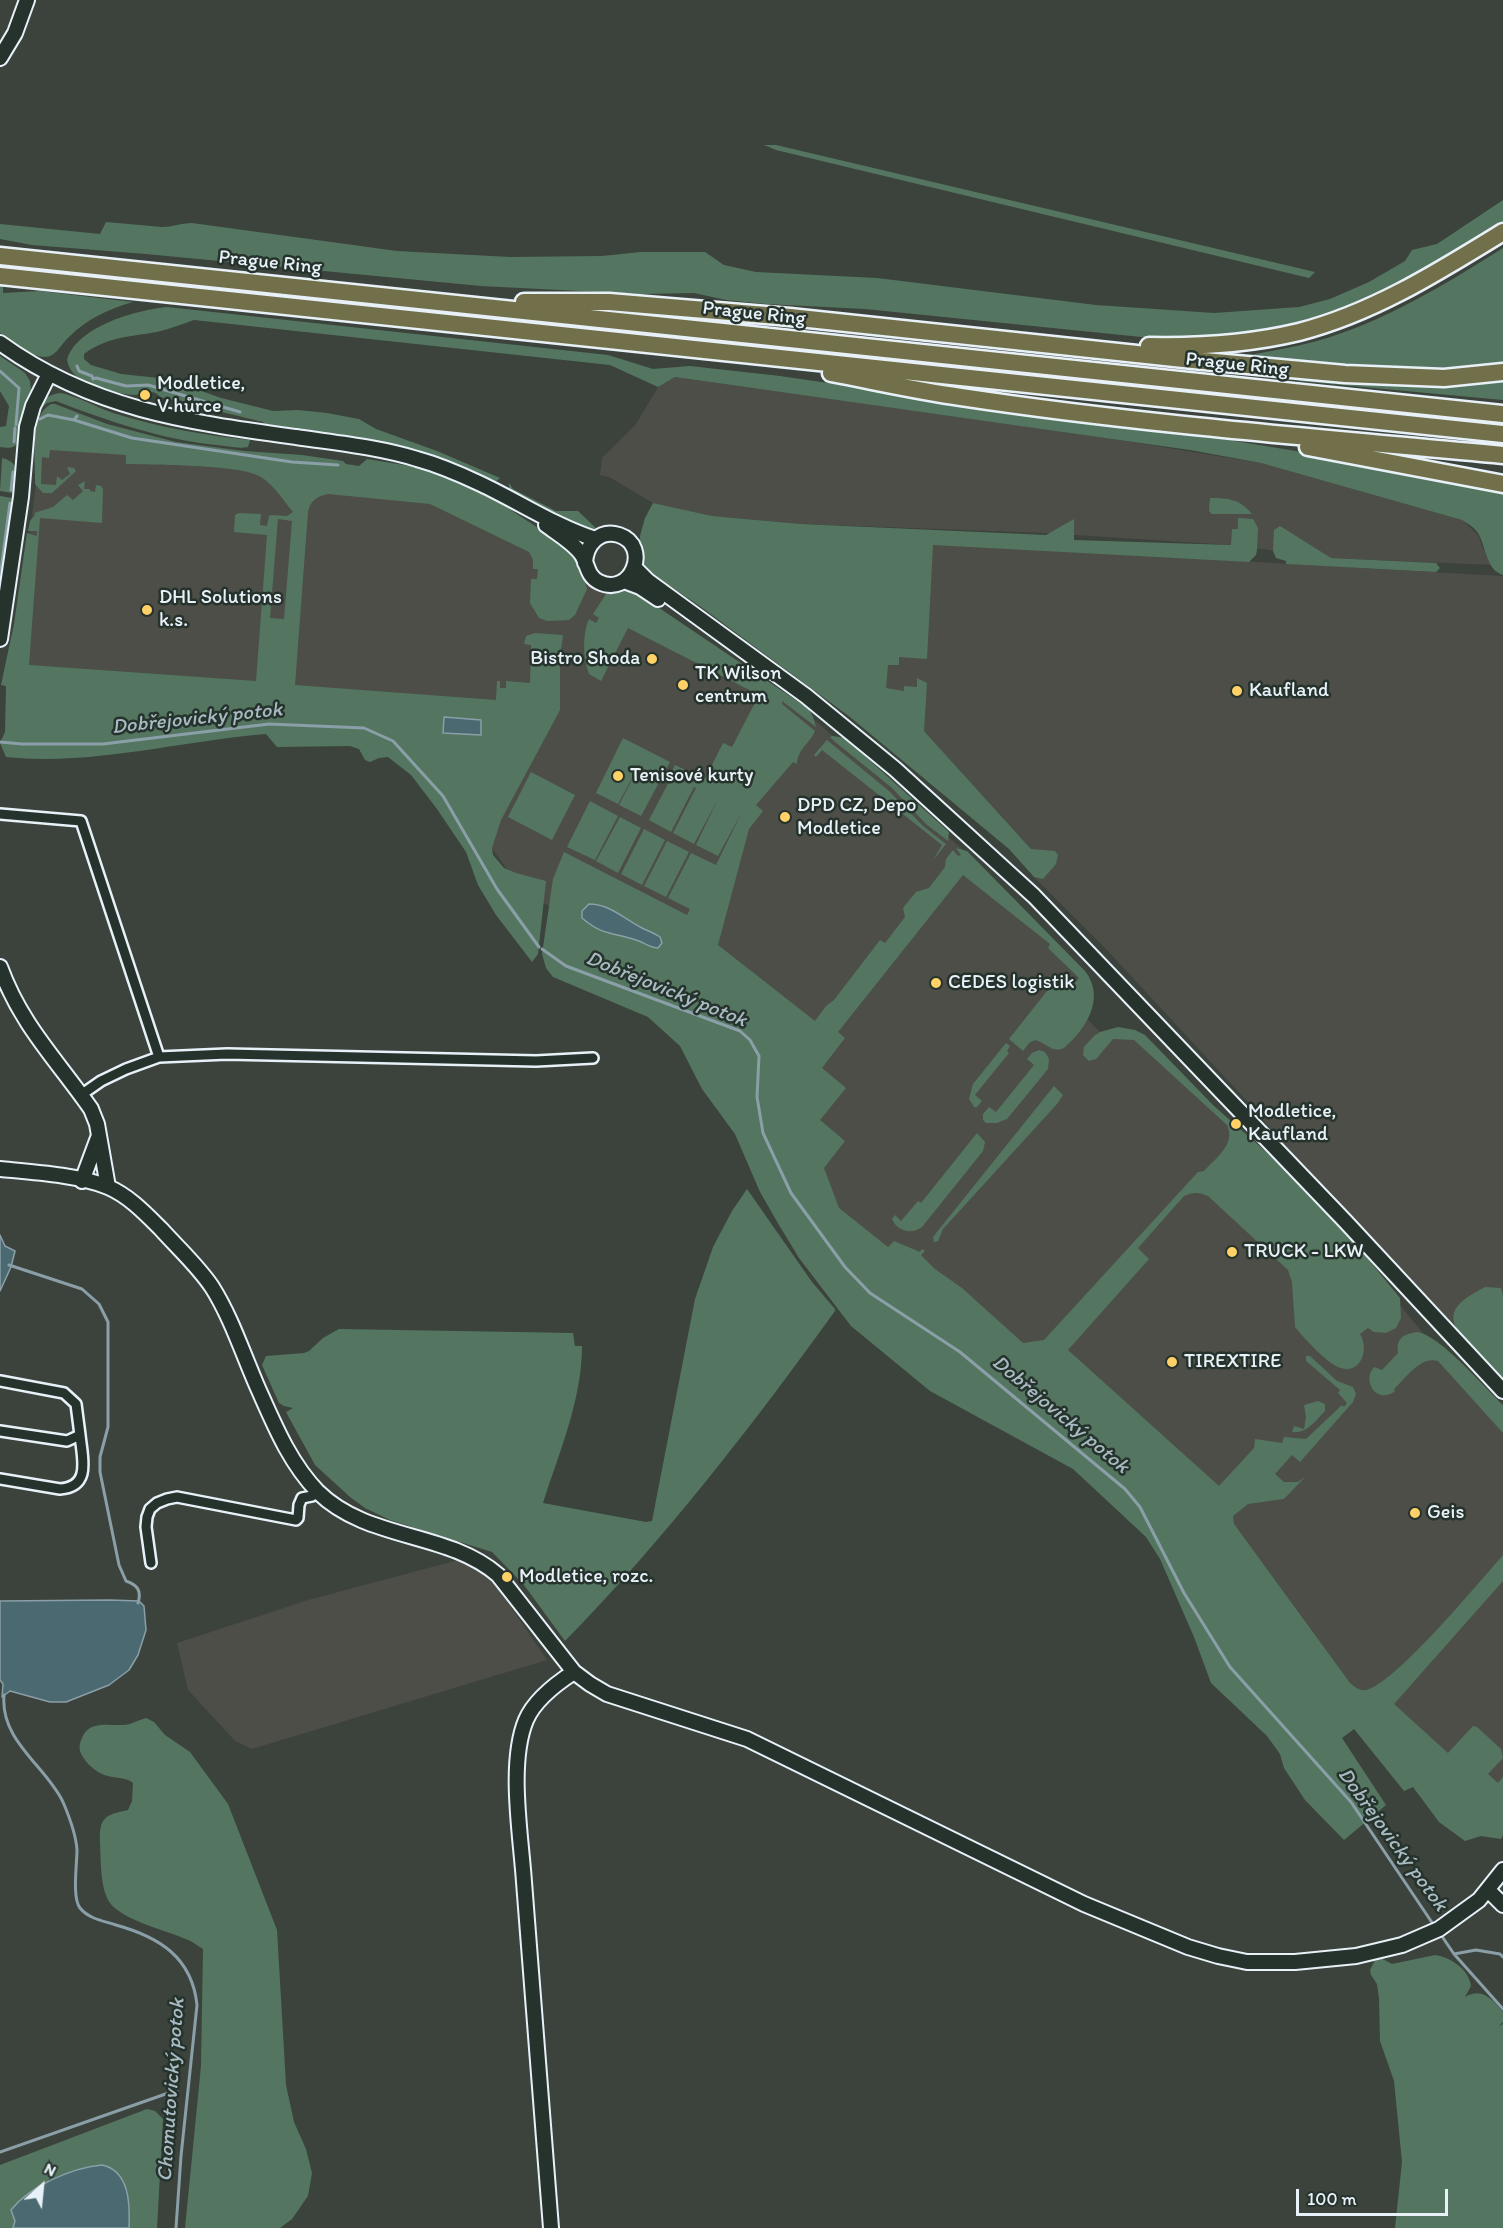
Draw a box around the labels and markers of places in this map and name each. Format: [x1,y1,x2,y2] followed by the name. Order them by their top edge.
[157,372,245,419] place label: Modletice, V hůrce
[138,388,152,402] marker: Modletice, V hůrce
[159,586,282,633] place label: DHL Solutions k.s.
[140,603,154,617] marker: DHL Solutions k.s.
[530,647,640,671] place label: Bistro Shoda
[645,652,659,666] marker: Bistro Shoda
[695,662,782,709] place label: TK Wilson centrum
[676,678,690,692] marker: TK Wilson centrum
[1249,679,1329,703] place label: Kaufland
[1230,684,1244,698] marker: Kaufland
[630,764,753,788] place label: Tenisové kurty
[611,769,625,783] marker: Tenisové kurty
[797,794,916,841] place label: DPD CZ, Depo Modletice
[778,810,792,824] marker: DPD CZ, Depo Modletice
[948,971,1074,995] place label: CEDES logistik
[929,976,943,990] marker: CEDES logistik
[1248,1100,1336,1147] place label: Modletice, Kaufland
[1229,1117,1243,1131] marker: Modletice, Kaufland
[1244,1240,1363,1264] place label: TRUCK - LKW
[1225,1245,1239,1259] marker: TRUCK - LKW
[1184,1350,1281,1374] place label: TIREXTIRE
[1165,1355,1179,1369] marker: TIREXTIRE
[1427,1501,1464,1525] place label: Geis
[1408,1506,1422,1520] marker: Geis
[519,1565,653,1589] place label: Modletice, rozc.
[500,1570,514,1584] marker: Modletice, rozc.

